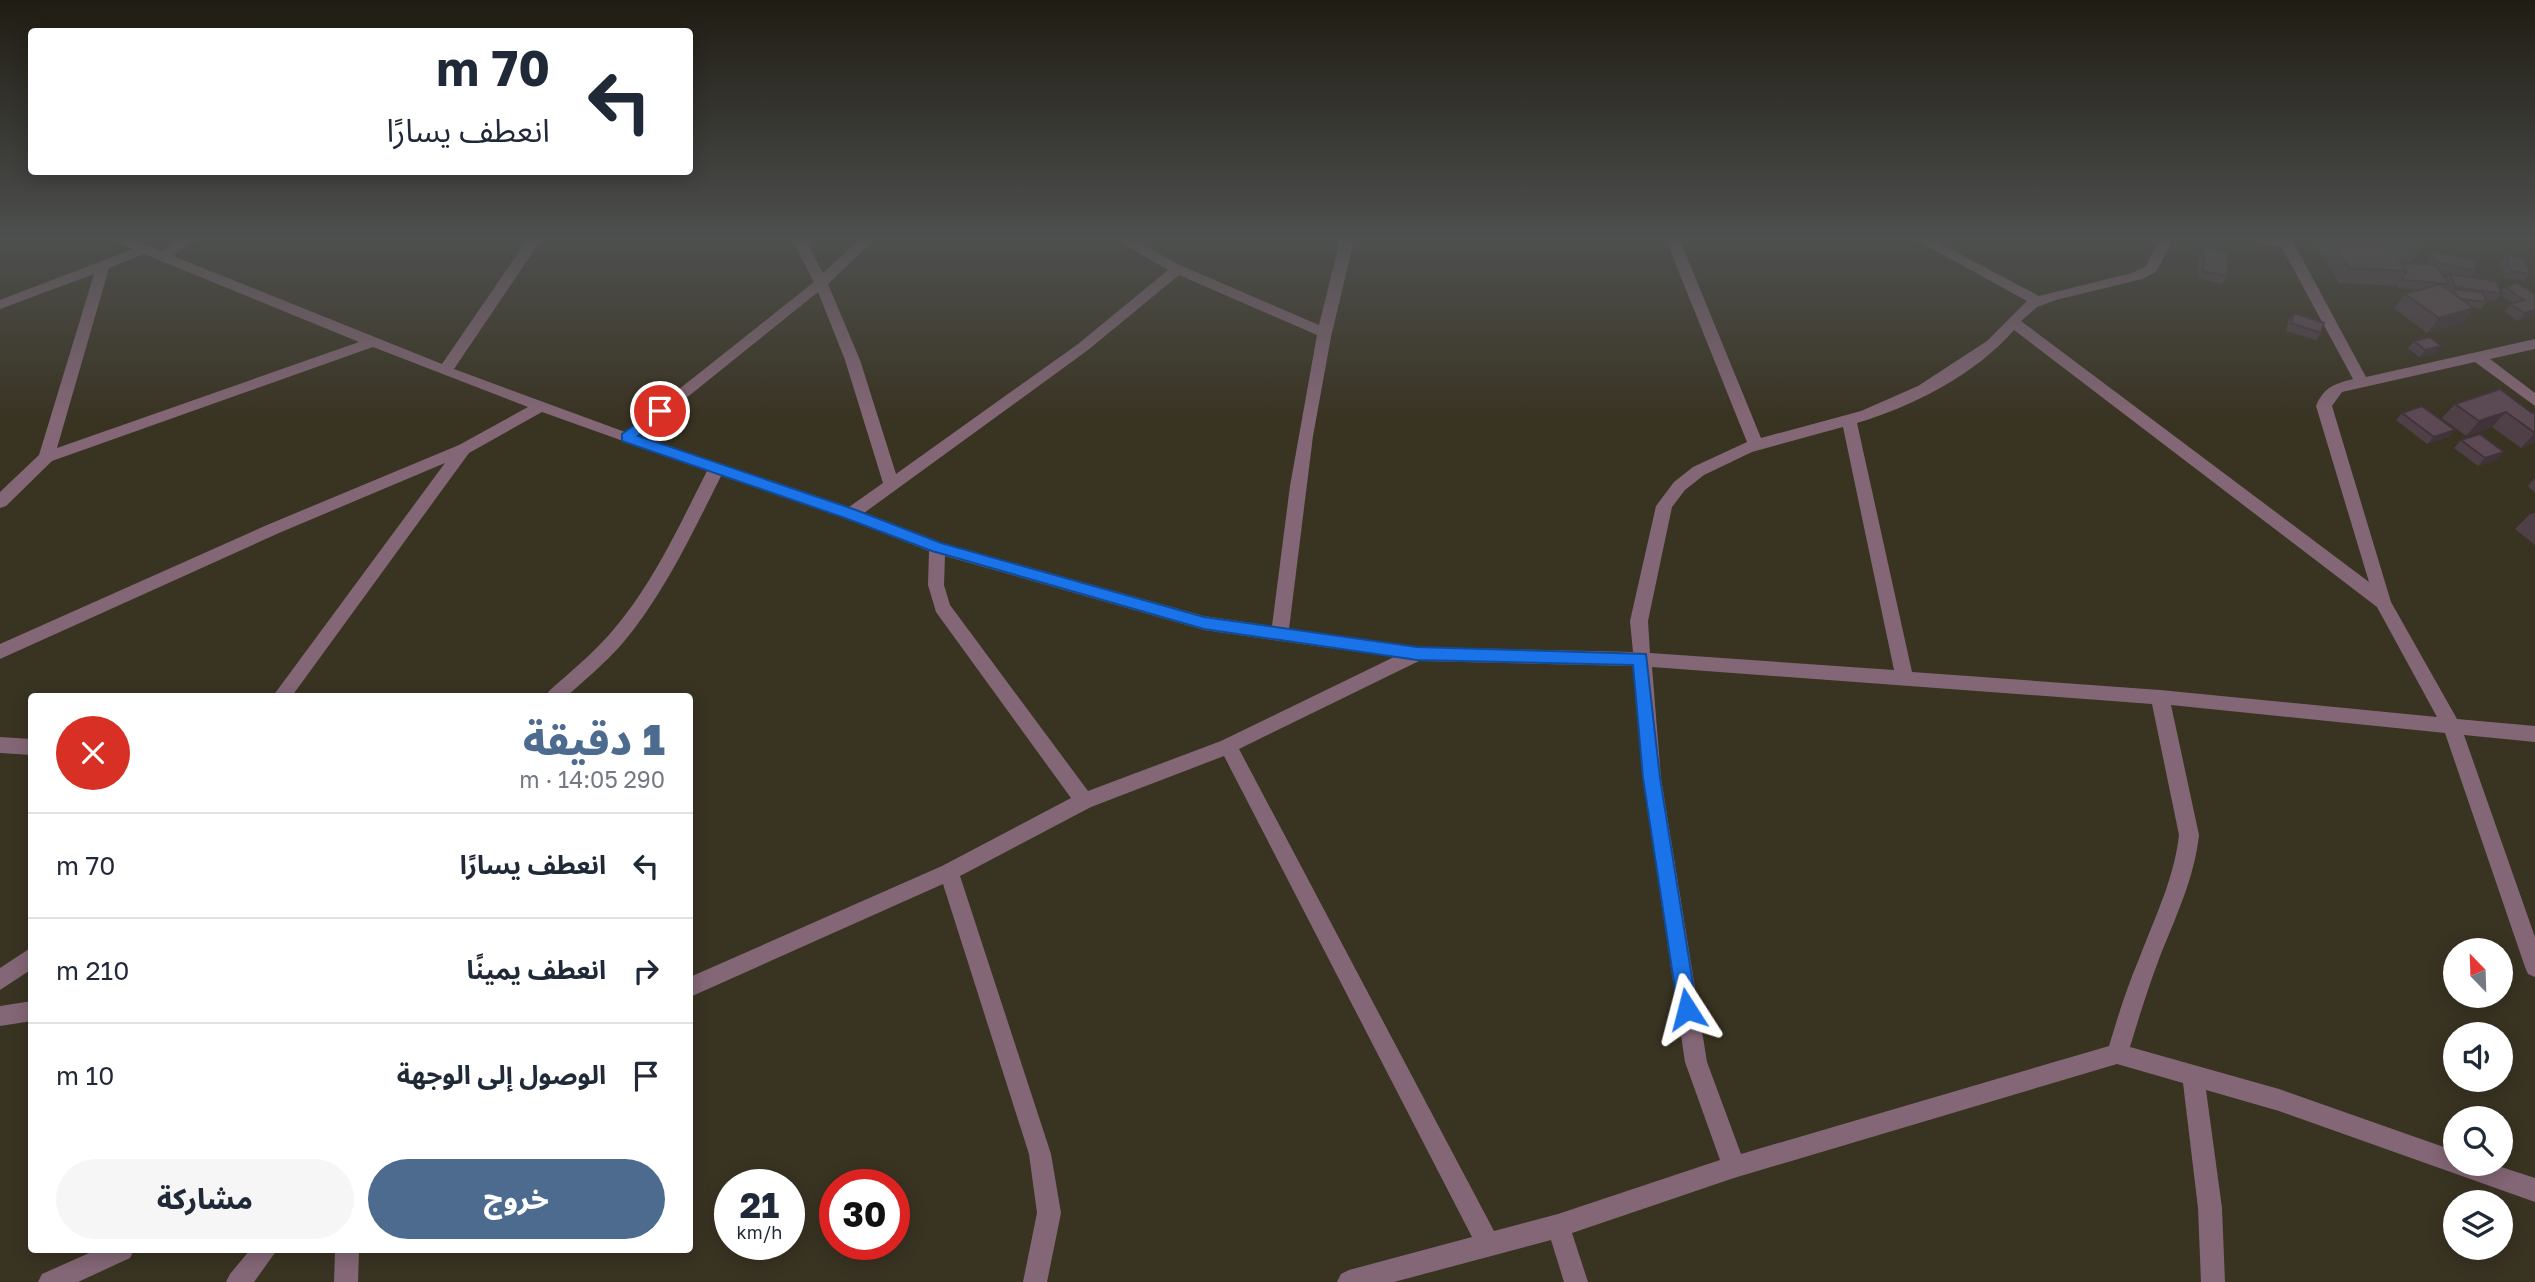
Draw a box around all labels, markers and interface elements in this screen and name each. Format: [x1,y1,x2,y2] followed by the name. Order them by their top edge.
[436,38,550,97] text: 70 m
[574,56,665,147] icon: left
[387,111,550,149] text: انعطف يسارًا
[630,381,690,441] pin
[641,392,679,430] icon: arrive
[523,714,665,764] text: 1 دقيقة
[56,716,130,790] button: close
[519,765,665,793] text: 290 m · 14:05
[627,847,665,885] icon: left
[460,849,606,880] text: انعطف يسارًا
[56,850,115,881] text: 70 m
[2443,938,2513,1008] north arrow
[2443,938,2513,1260] map controls
[627,952,665,990] icon: right
[467,954,606,985] text: انعطف يمينًا
[56,955,129,986] text: 210 m
[1650,972,1724,1046] position arrow
[2443,1022,2513,1092] button: sound
[627,1057,665,1095] icon: arrive
[397,1059,606,1090] text: الوصول إلى الوجهة
[56,1060,114,1091] text: 10 m
[2443,1106,2513,1176] button: search
[56,1159,354,1239] button: مشاركة
[368,1159,665,1239] button: خروج
[819,1169,910,1260] speed limit sign: 30
[740,1184,779,1226] text: 21
[2443,1190,2513,1260] button: layers
[737,1221,782,1243] text: km/h

